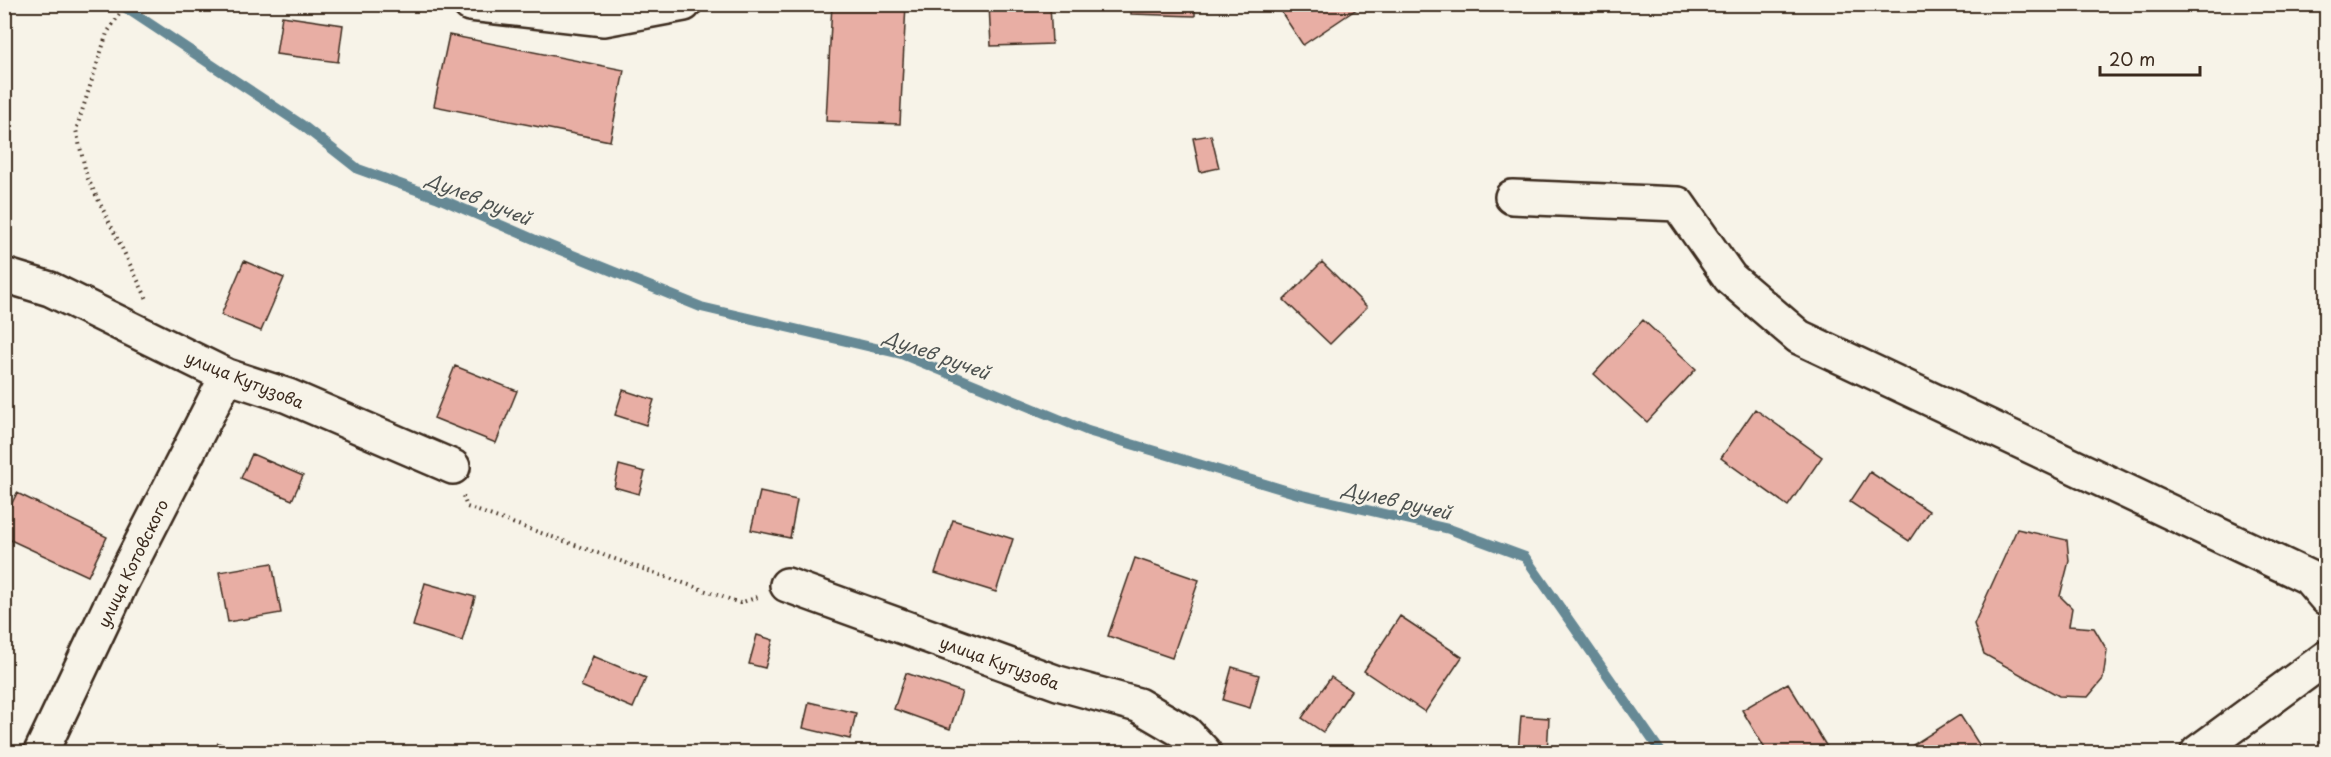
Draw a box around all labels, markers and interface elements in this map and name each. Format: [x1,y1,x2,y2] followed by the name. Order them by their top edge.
[2100,39,2200,77] scale bar
[2109,45,2155,72] text: 20 m
[421,164,538,232] water label: Дулев ручей
[879,322,996,386] water label: Дулев ручей
[182,344,308,414] street label: улица Кутузова
[1339,474,1456,526] water label: Дулев ручей
[91,495,173,631] street label: улица Котовского
[937,629,1063,695] street label: улица Кутузова

